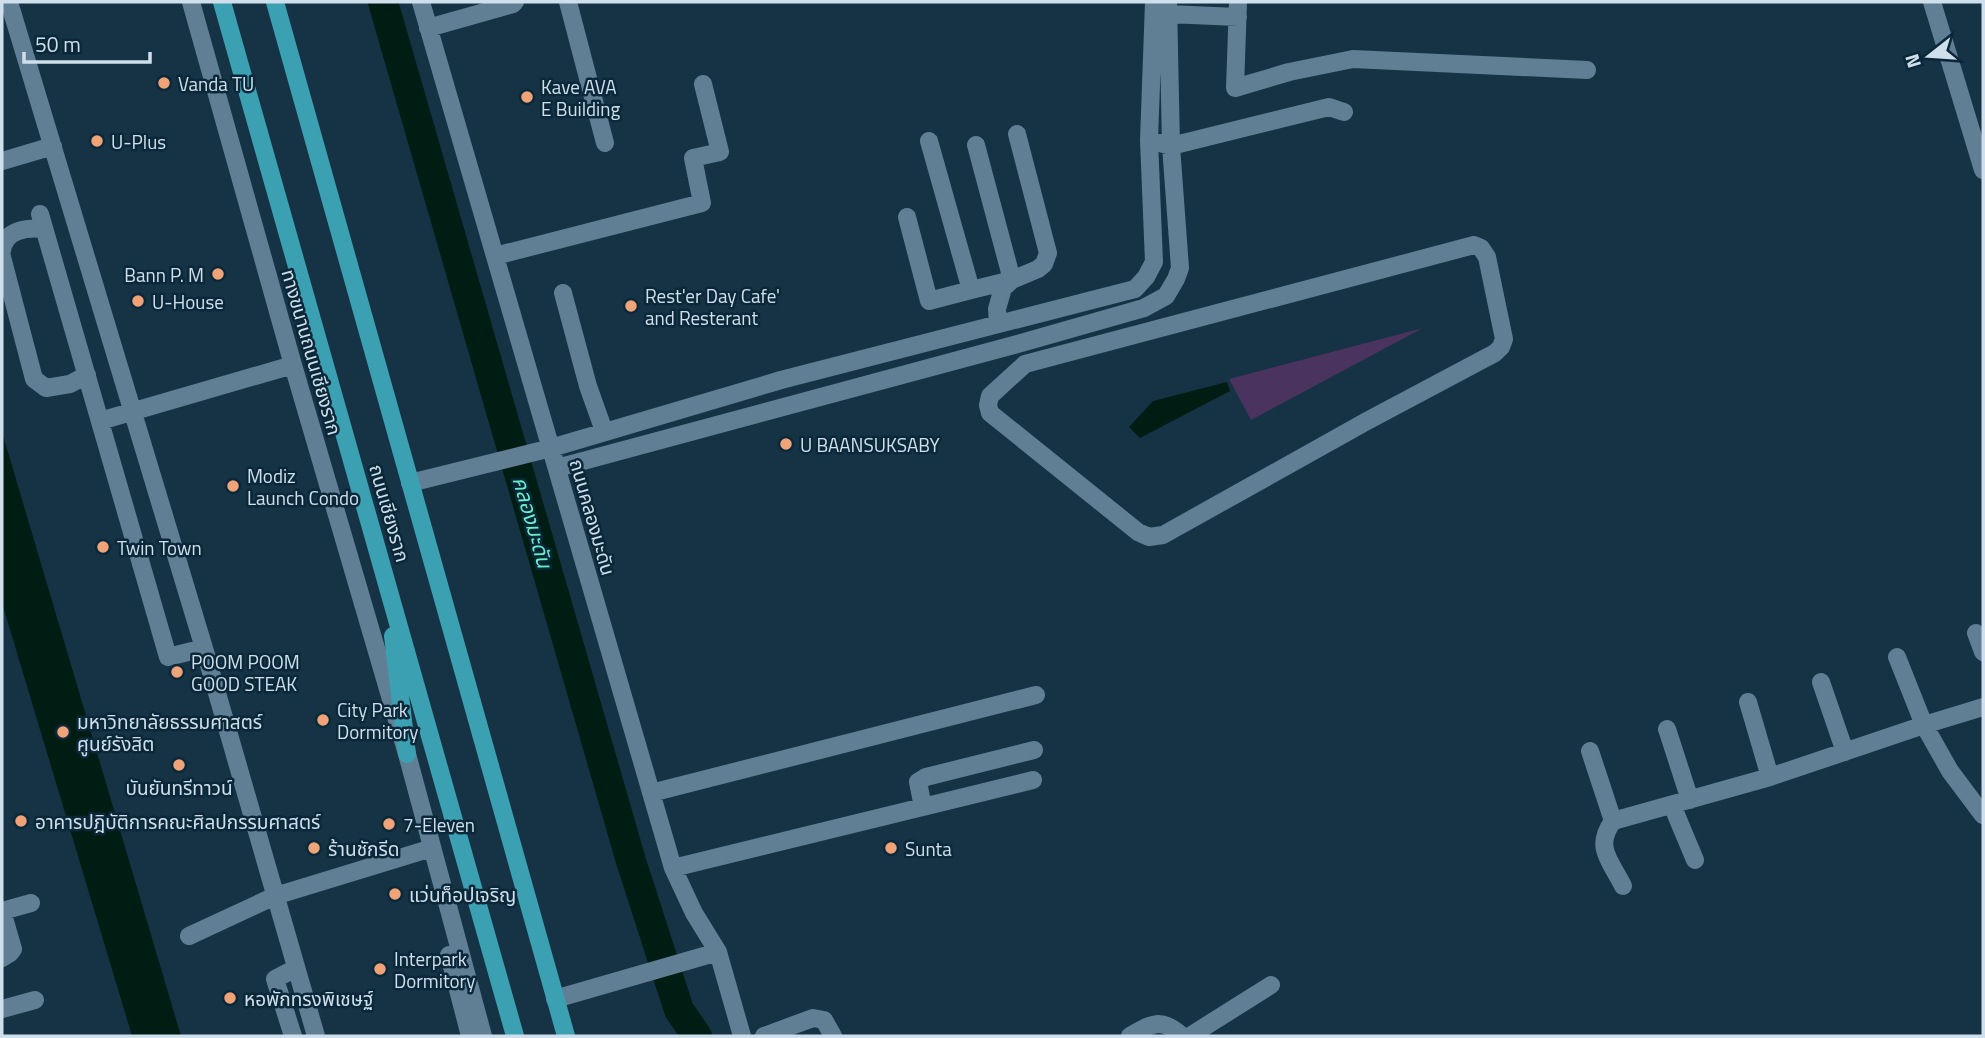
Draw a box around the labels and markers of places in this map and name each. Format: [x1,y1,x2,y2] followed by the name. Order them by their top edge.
[178,69,254,98] place label: Vanda TU
[541,72,620,123] place label: Kave AVA E Building
[156,75,172,91] marker: Vanda TU
[519,89,535,105] marker: Kave AVA E Building
[111,127,166,156] place label: U-Plus
[89,133,105,149] marker: U-Plus
[124,260,204,289] place label: Bann P. M
[210,266,226,282] marker: Bann P. M
[645,281,780,332] place label: Rest'er Day Cafe' and Resterant
[152,287,224,316] place label: U-House
[130,293,146,309] marker: U-House
[623,298,639,314] marker: Rest'er Day Cafe' and Resterant
[800,430,940,459] place label: U BAANSUKSABY
[778,436,794,452] marker: U BAANSUKSABY
[247,461,359,512] place label: Modiz Launch Condo
[225,478,241,494] marker: Modiz Launch Condo
[117,533,202,562] place label: Twin Town
[95,539,111,555] marker: Twin Town
[191,647,300,698] place label: POOM POOM GOOD STEAK
[169,664,185,680] marker: POOM POOM GOOD STEAK
[337,695,418,746] place label: City Park Dormitory
[77,707,263,758] place label: มหาวิทยาลัยธรรมศาสตร์ ศูนย์รังสิต
[315,712,331,728] marker: City Park Dormitory
[55,724,71,740] marker: มหาวิทยาลัยธรรมศาสตร์ ศูนย์รังสิต
[171,757,187,773] marker: บันยันทรีทาวน์
[125,773,233,802] place label: บันยันทรีทาวน์
[35,807,321,836] place label: อาคารปฎิบัติการคณะศิลปกรรมศาสตร์
[403,810,475,839] place label: 7-Eleven
[13,813,29,829] marker: อาคารปฎิบัติการคณะศิลปกรรมศาสตร์
[381,816,397,832] marker: 7-Eleven
[328,834,399,863] place label: ร้านชักรีด
[905,834,952,863] place label: Sunta
[306,840,322,856] marker: ร้านชักรีด
[883,840,899,856] marker: Sunta
[409,880,516,909] place label: แว่นท็อปเจริญ
[387,886,403,902] marker: แว่นท็อปเจริญ
[394,944,475,995] place label: Interpark Dormitory
[372,961,388,977] marker: Interpark Dormitory
[244,984,373,1013] place label: หอพักทรงพิเชษฐ์
[222,990,238,1006] marker: หอพักทรงพิเชษฐ์

